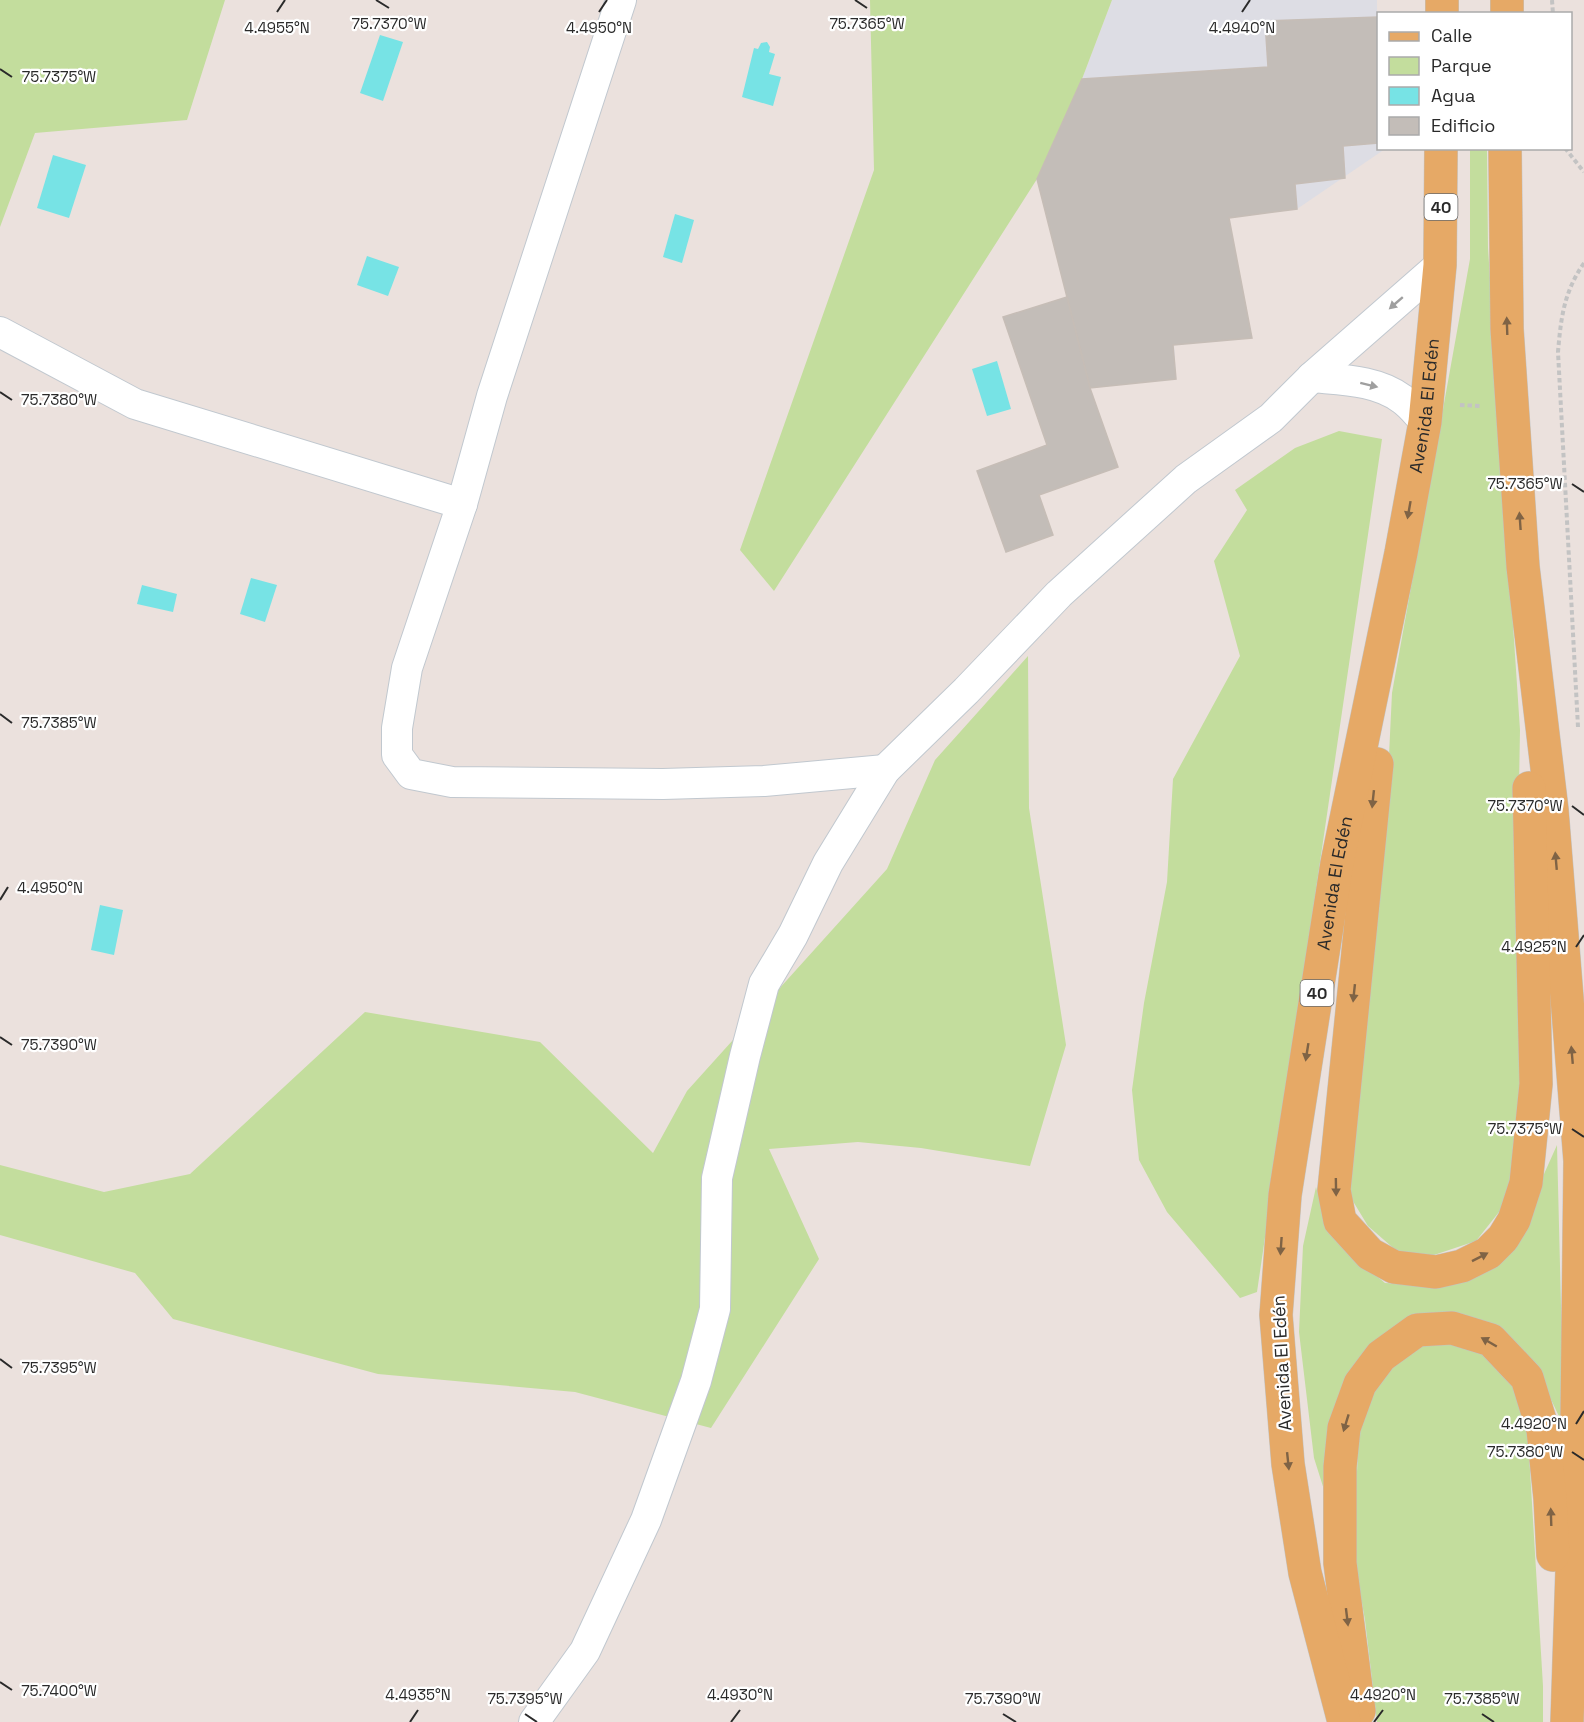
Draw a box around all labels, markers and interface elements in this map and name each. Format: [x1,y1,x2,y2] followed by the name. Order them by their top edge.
[1377,12,1572,150] legend
[351,14,427,33] text: 75.7370°W
[829,14,905,33] text: 75.7365°W
[244,18,310,37] text: 4.4955°N
[566,18,632,37] text: 4.4950°N
[1209,18,1275,37] text: 4.4940°N
[1431,24,1472,47] text: Calle
[1431,54,1492,77] text: Parque
[22,67,96,86] text: 75.7375°W
[1431,84,1475,107] text: Agua
[1431,114,1495,137] text: Edificio
[1424,194,1458,220] road number: 40
[1389,296,1404,309] one-way arrow
[1503,317,1512,336] one-way arrow
[1404,337,1444,475] street label: Avenida El Edén
[1360,380,1379,390] one-way arrow
[21,390,97,409] text: 75.7380°W
[1487,474,1563,493] text: 75.7365°W
[1404,501,1413,520] one-way arrow
[1515,511,1524,530] one-way arrow
[21,713,97,732] text: 75.7385°W
[1368,790,1378,809] one-way arrow
[1487,796,1563,815] text: 75.7370°W
[1312,814,1357,952] street label: Avenida El Edén
[1551,851,1561,870] one-way arrow
[17,878,83,897] text: 4.4950°N
[1501,937,1567,956] text: 4.4925°N
[1300,980,1334,1006] road number: 40
[1349,984,1359,1003] one-way arrow
[21,1035,97,1054] text: 75.7390°W
[1302,1043,1311,1062] one-way arrow
[1567,1045,1576,1064] one-way arrow
[1488,1119,1562,1138] text: 75.7375°W
[1331,1178,1341,1197] one-way arrow
[1276,1236,1286,1255] one-way arrow
[1471,1252,1488,1262] one-way arrow
[1266,1295,1297,1431] street label: Avenida El Edén
[1480,1336,1497,1347] one-way arrow
[21,1358,97,1377] text: 75.7395°W
[1341,1414,1350,1432] one-way arrow
[1501,1414,1567,1433] text: 4.4920°N
[1487,1442,1563,1461] text: 75.7380°W
[1283,1451,1293,1470] one-way arrow
[1546,1507,1555,1526] one-way arrow
[1342,1607,1351,1626] one-way arrow
[21,1681,97,1700] text: 75.7400°W
[385,1685,451,1704] text: 4.4935°N
[707,1685,773,1704] text: 4.4930°N
[1350,1685,1416,1704] text: 4.4920°N
[487,1689,563,1708] text: 75.7395°W
[965,1689,1041,1708] text: 75.7390°W
[1444,1689,1520,1708] text: 75.7385°W

